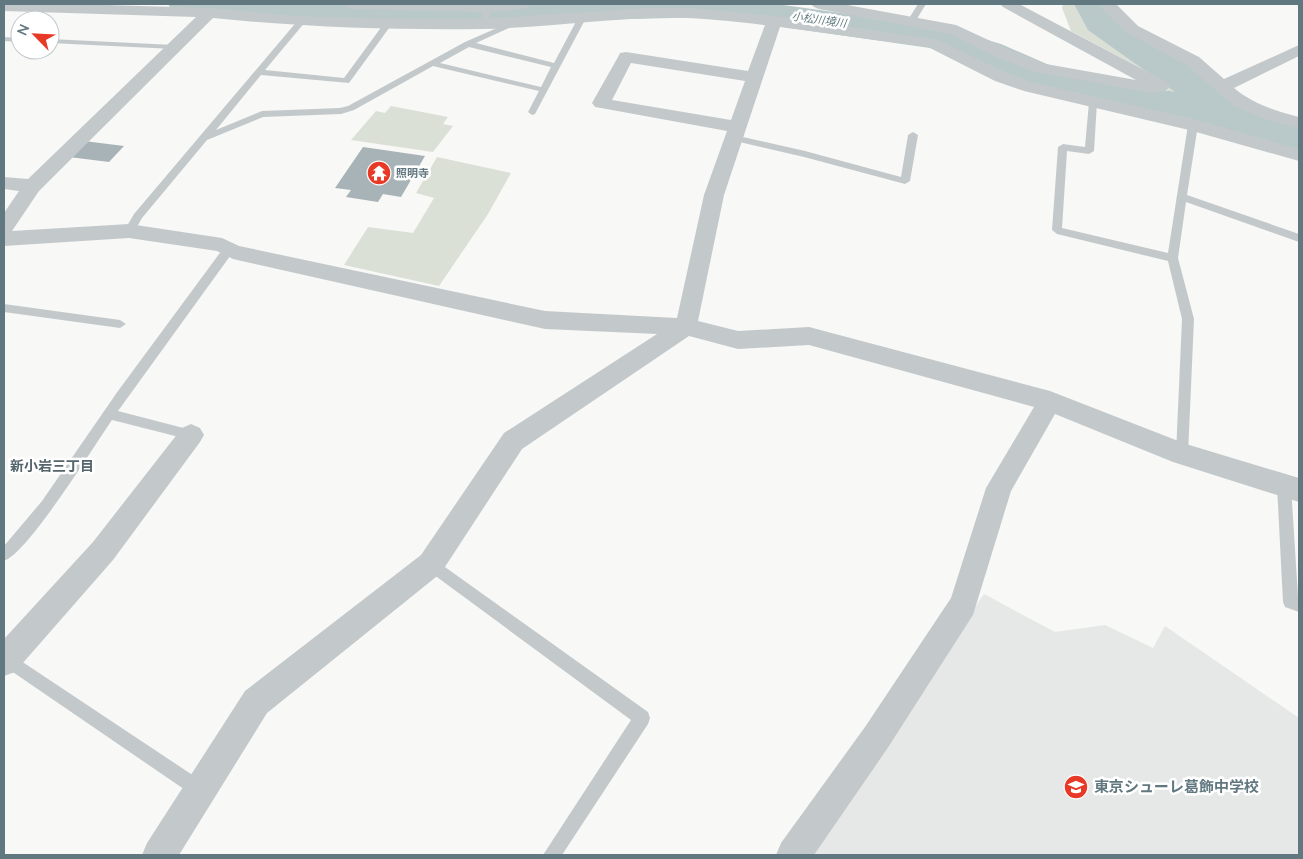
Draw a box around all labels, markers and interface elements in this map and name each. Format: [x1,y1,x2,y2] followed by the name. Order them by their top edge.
[791,9,848,31] water label: 小松川境川
[10,10,60,60] north arrow
[13,21,34,39] text: N
[366,160,392,186] temple icon: 照明寺
[396,166,429,181] place label: 照明寺
[10,457,94,476] district label: 新小岩三丁目
[1063,774,1089,800] school or university icon: 東京シューレ葛飾中学校
[1094,777,1259,797] place label: 東京シューレ葛飾中学校

